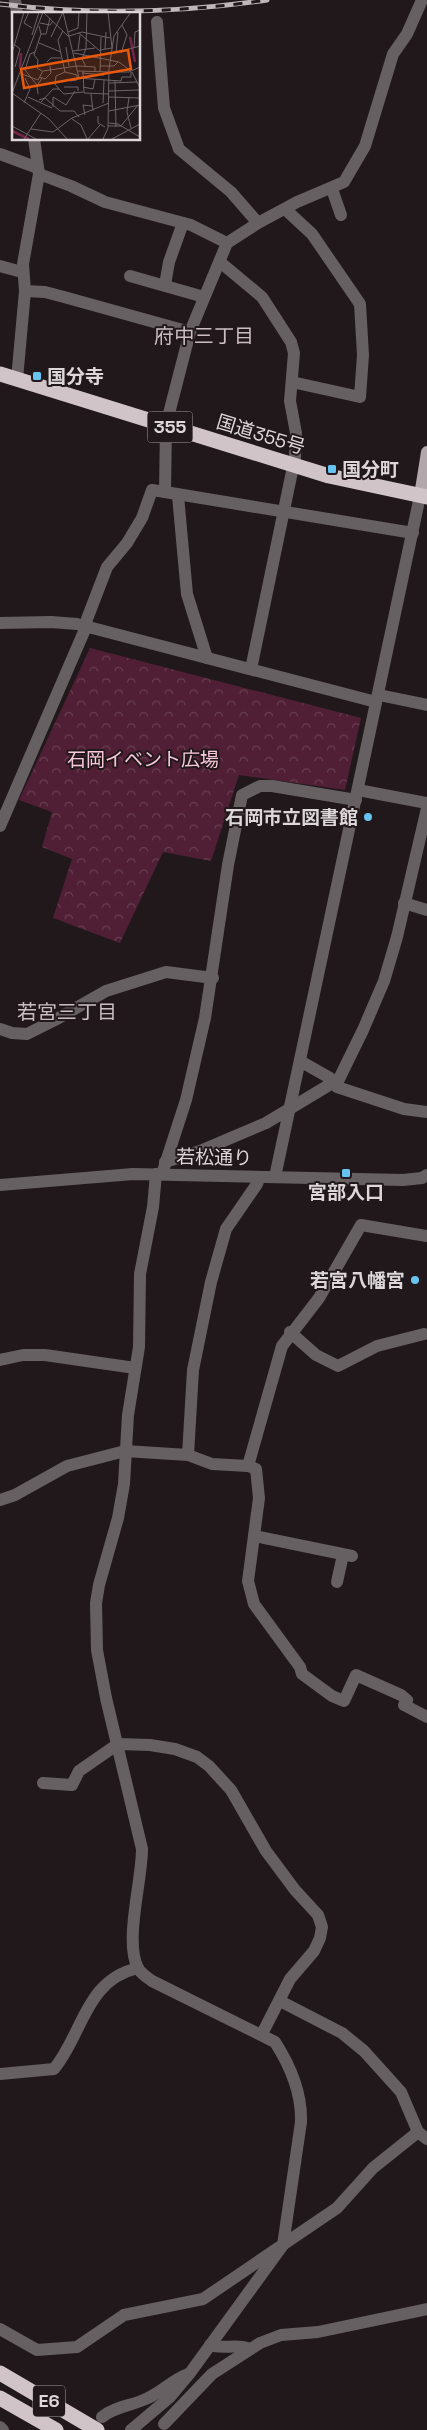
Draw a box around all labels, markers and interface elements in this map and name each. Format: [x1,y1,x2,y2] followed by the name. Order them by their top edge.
[12,12,140,140] inset map
[154,323,254,349] district label: 府中三丁目
[47,364,104,389] place label: 国分寺
[31,370,43,382] marker: 国分寺
[214,409,308,460] street label: 国道355号
[148,412,192,442] road number: 355
[342,457,399,482] place label: 国分町
[326,463,338,475] marker: 国分町
[67,747,219,772] park label: 石岡イベント広場
[225,805,358,830] place label: 石岡市立図書館
[362,811,374,823] marker: 石岡市立図書館
[17,999,117,1025] district label: 若宮三丁目
[176,1144,252,1171] street label: 若松通り
[340,1167,352,1179] marker: 宮部入口
[308,1180,384,1205] place label: 宮部入口
[310,1268,405,1293] place label: 若宮八幡宮
[409,1274,421,1286] marker: 若宮八幡宮
[33,2386,65,2416] road number: E6

